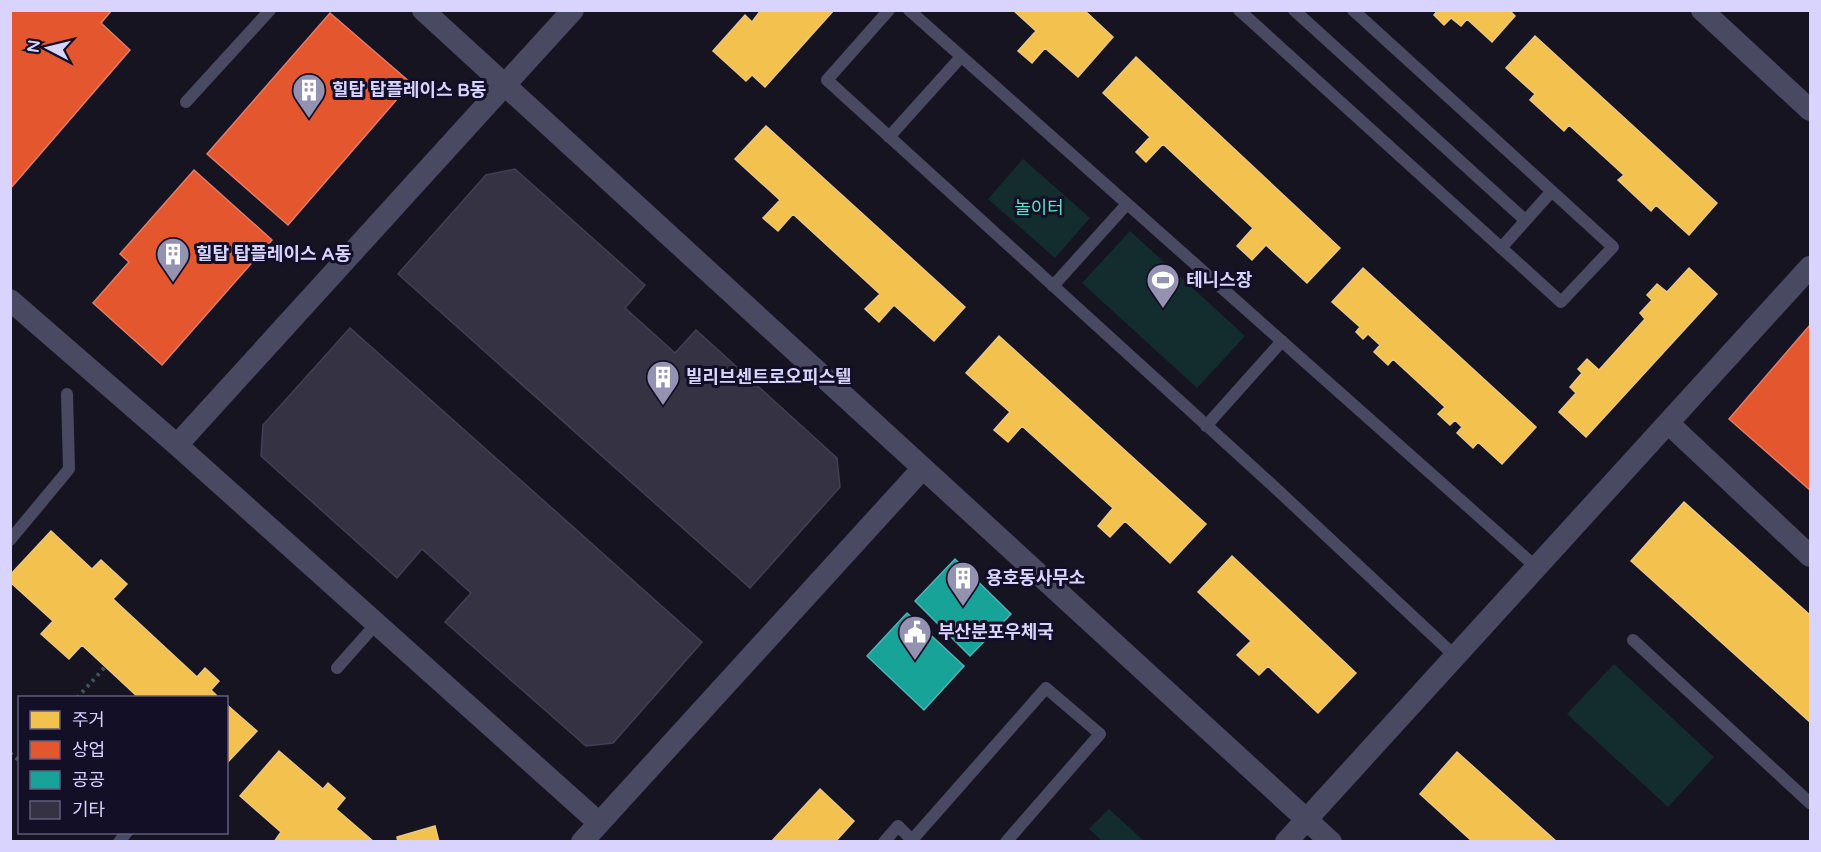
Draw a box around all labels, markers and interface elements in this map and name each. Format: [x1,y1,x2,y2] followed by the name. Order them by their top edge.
[18,18,78,78] north arrow
[23,39,45,54] text: N
[291,72,327,119] building icon: 힐탑 탑플레이스 B동
[332,79,486,101] place label: 힐탑 탑플레이스 B동
[1014,197,1064,219] park label: 놀이터
[155,236,191,283] building icon: 힐탑 탑플레이스 A동
[196,243,351,265] place label: 힐탑 탑플레이스 A동
[1145,262,1181,309] sports icon: 테니스장
[1186,269,1253,291] place label: 테니스장
[645,359,681,406] building icon: 빌리브센트로오피스텔
[686,366,852,388] place label: 빌리브센트로오피스텔
[945,560,981,607] building icon: 용호동사무소
[986,567,1085,589] place label: 용호동사무소
[897,614,933,661] public building icon: 부산분포우체국
[938,621,1054,643] place label: 부산분포우체국
[18,696,228,834] legend
[72,709,105,731] text: 주거
[72,739,105,761] text: 상업
[72,769,105,791] text: 공공
[72,799,106,821] text: 기타

